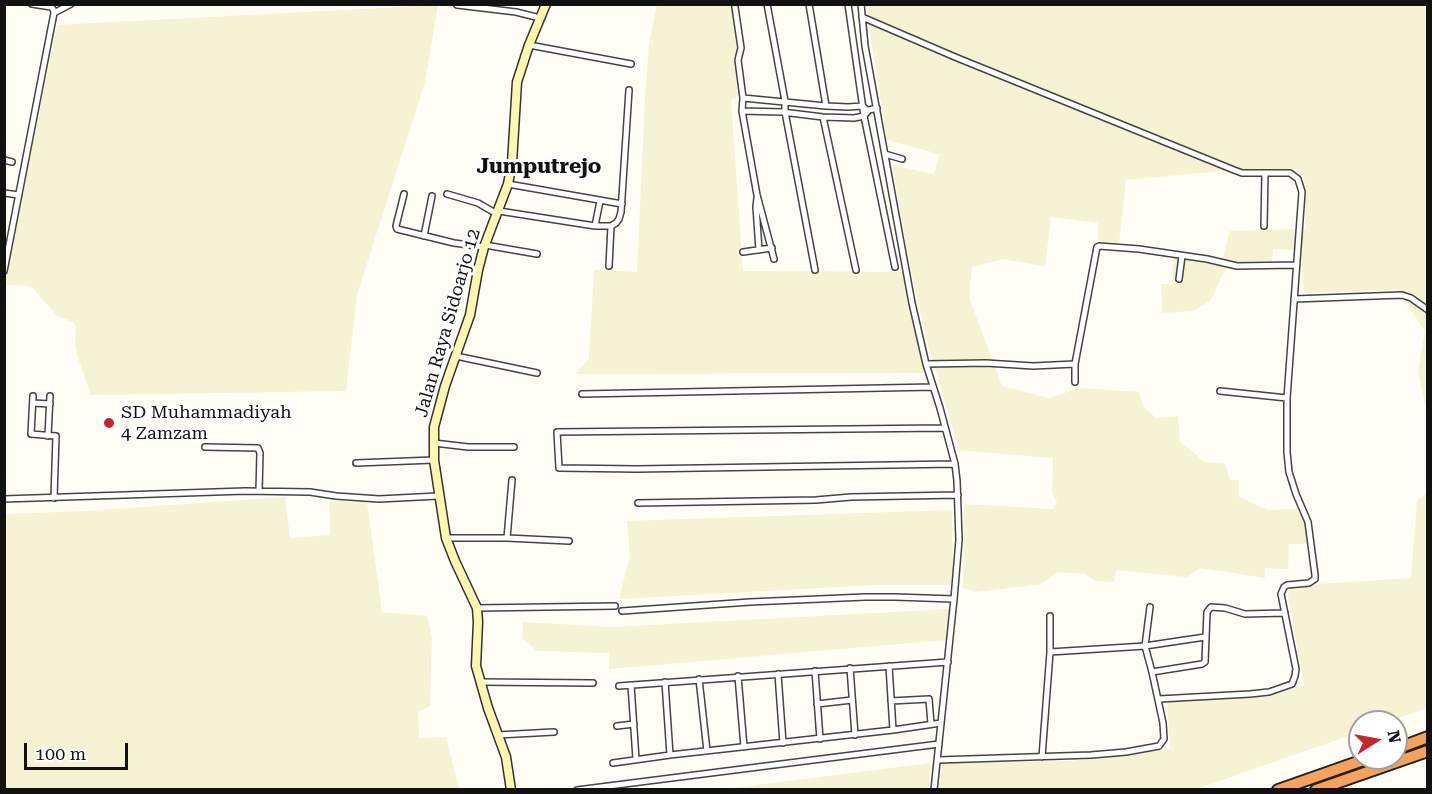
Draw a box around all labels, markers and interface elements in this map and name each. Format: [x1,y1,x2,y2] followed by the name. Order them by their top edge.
[477,154,601,180] district label: Jumputrejo
[411,226,485,420] street label: Jalan Raya Sidoarjo 12
[121,402,292,444] place label: SD Muhammadiyah 4 Zamzam
[102,416,116,430] marker: SD Muhammadiyah 4 Zamzam
[1348,710,1408,770] north arrow
[1384,729,1405,745] text: N
[27,731,130,769] scale bar
[35,743,86,764] text: 100 m

